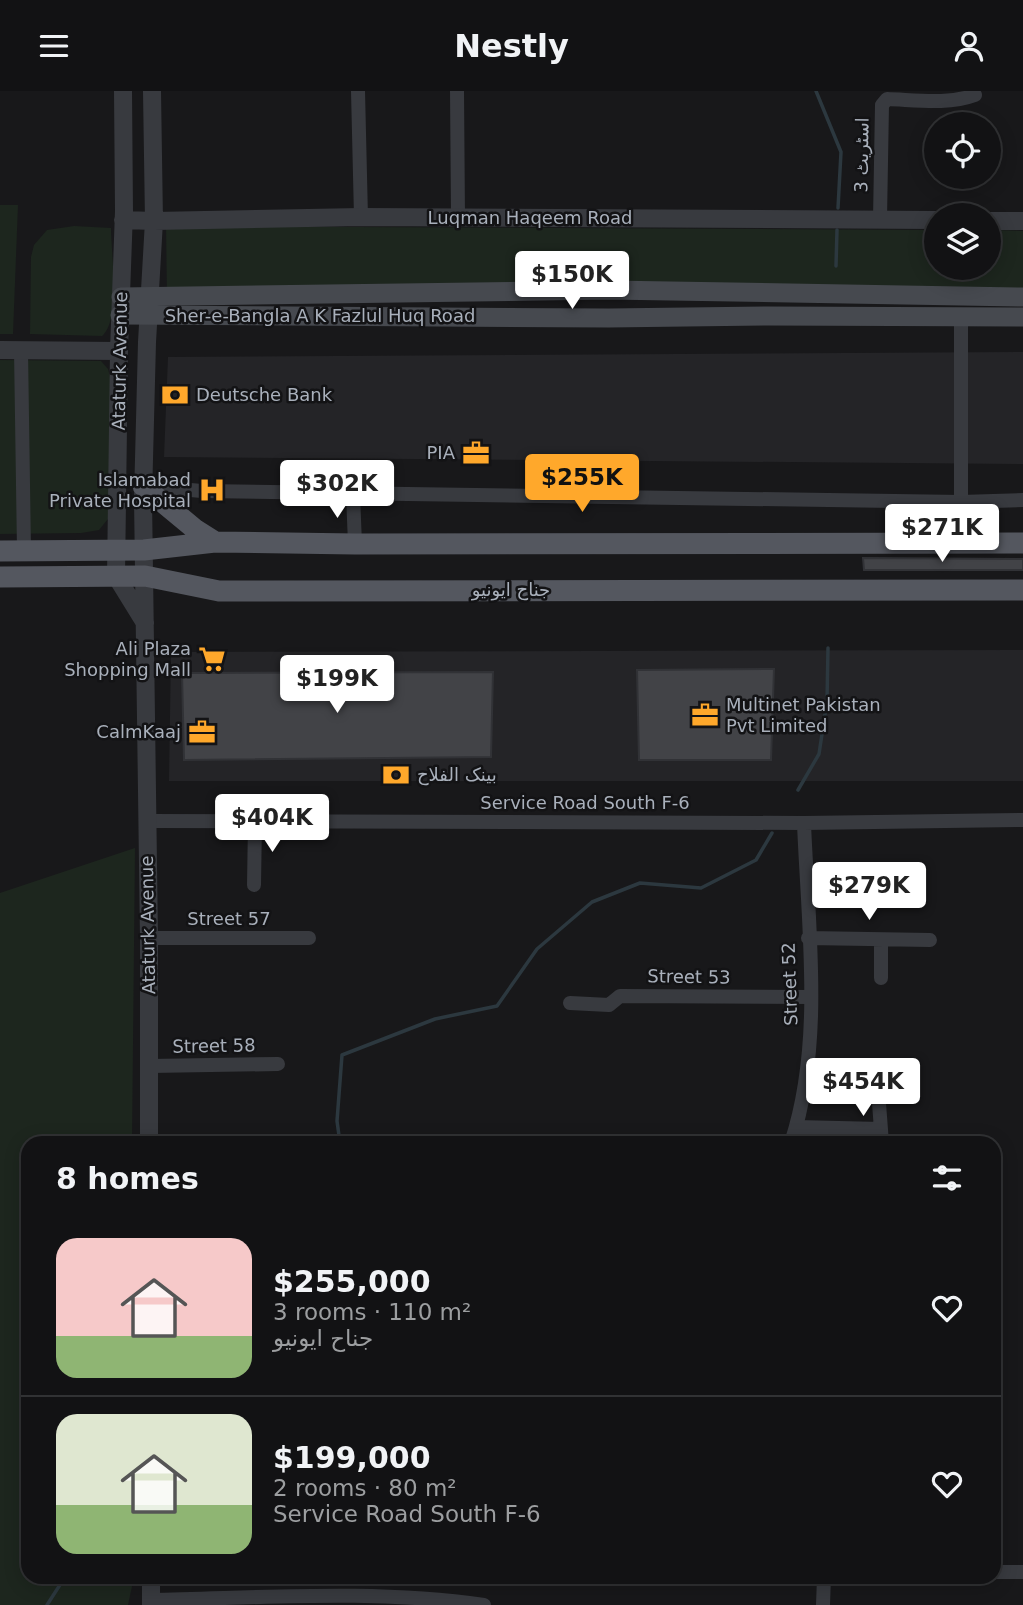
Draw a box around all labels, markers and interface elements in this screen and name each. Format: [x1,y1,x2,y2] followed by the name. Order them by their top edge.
[35,27,73,65] icon: menu
[454,27,569,65] text: Nestly
[950,27,988,65] icon: person
[924,112,1001,280] map controls
[924,112,1001,189] button: locate
[850,117,874,193] street label: اسٹریٹ 3
[924,203,1001,280] button: layers
[428,207,632,228] street label: Luqman Haqeem Road
[523,251,621,311] pin: $150K
[531,261,613,287] text: $150K
[108,291,131,431] street label: Ataturk Avenue
[165,305,475,326] street label: Sher-e-Bangla A K Fazlul Huq Road
[160,380,190,410] bank icon: Deutsche Bank
[196,384,333,405] place label: Deutsche Bank
[461,438,491,468] office icon: PIA
[427,442,456,463] place label: PIA
[533,455,631,514] pin: $255K
[288,461,386,520] pin: $302K
[541,464,623,490] text: $255K
[49,469,191,511] place label: Islamabad Private Hospital
[296,470,378,496] text: $302K
[197,475,227,505] hospital icon: Islamabad Private Hospital
[893,505,991,564] pin: $271K
[901,514,983,540] text: $271K
[471,579,550,601] street label: جناح ایونیو
[64,638,191,680] place label: Ali Plaza Shopping Mall
[197,644,227,674] supermarket icon: Ali Plaza Shopping Mall
[288,655,386,715] pin: $199K
[296,665,378,691] text: $199K
[726,694,881,736] place label: Multinet Pakistan Pvt Limited
[690,700,720,730] office icon: Multinet Pakistan Pvt Limited
[187,717,217,747] office icon: CalmKaaj
[96,721,181,742] place label: CalmKaaj
[381,760,411,790] bank icon: بینک الفلاح
[417,764,497,786] place label: بینک الفلاح
[480,792,690,813] street label: Service Road South F-6
[223,795,321,854] pin: $404K
[231,804,313,830] text: $404K
[136,855,159,995] street label: Ataturk Avenue
[820,863,918,922] pin: $279K
[828,872,910,898] text: $279K
[187,908,271,929] street label: Street 57
[778,942,801,1026] street label: Street 52
[647,965,731,988] street label: Street 53
[172,1034,256,1057] street label: Street 58
[814,1059,912,1118] pin: $454K
[822,1068,904,1094] text: $454K
[928,1159,966,1197] icon: filters
[56,1161,199,1196] text: 8 homes
[273,1264,431,1299] text: $255,000
[112,1266,196,1350] icon: home
[928,1289,966,1327] icon: heart
[273,1299,471,1325] text: 3 rooms · 110 m²
[273,1325,373,1351] text: جناح ایونیو
[273,1440,431,1475] text: $199,000
[112,1442,196,1526] icon: home
[928,1465,966,1503] icon: heart
[273,1475,457,1501] text: 2 rooms · 80 m²
[273,1501,541,1527] text: Service Road South F-6

